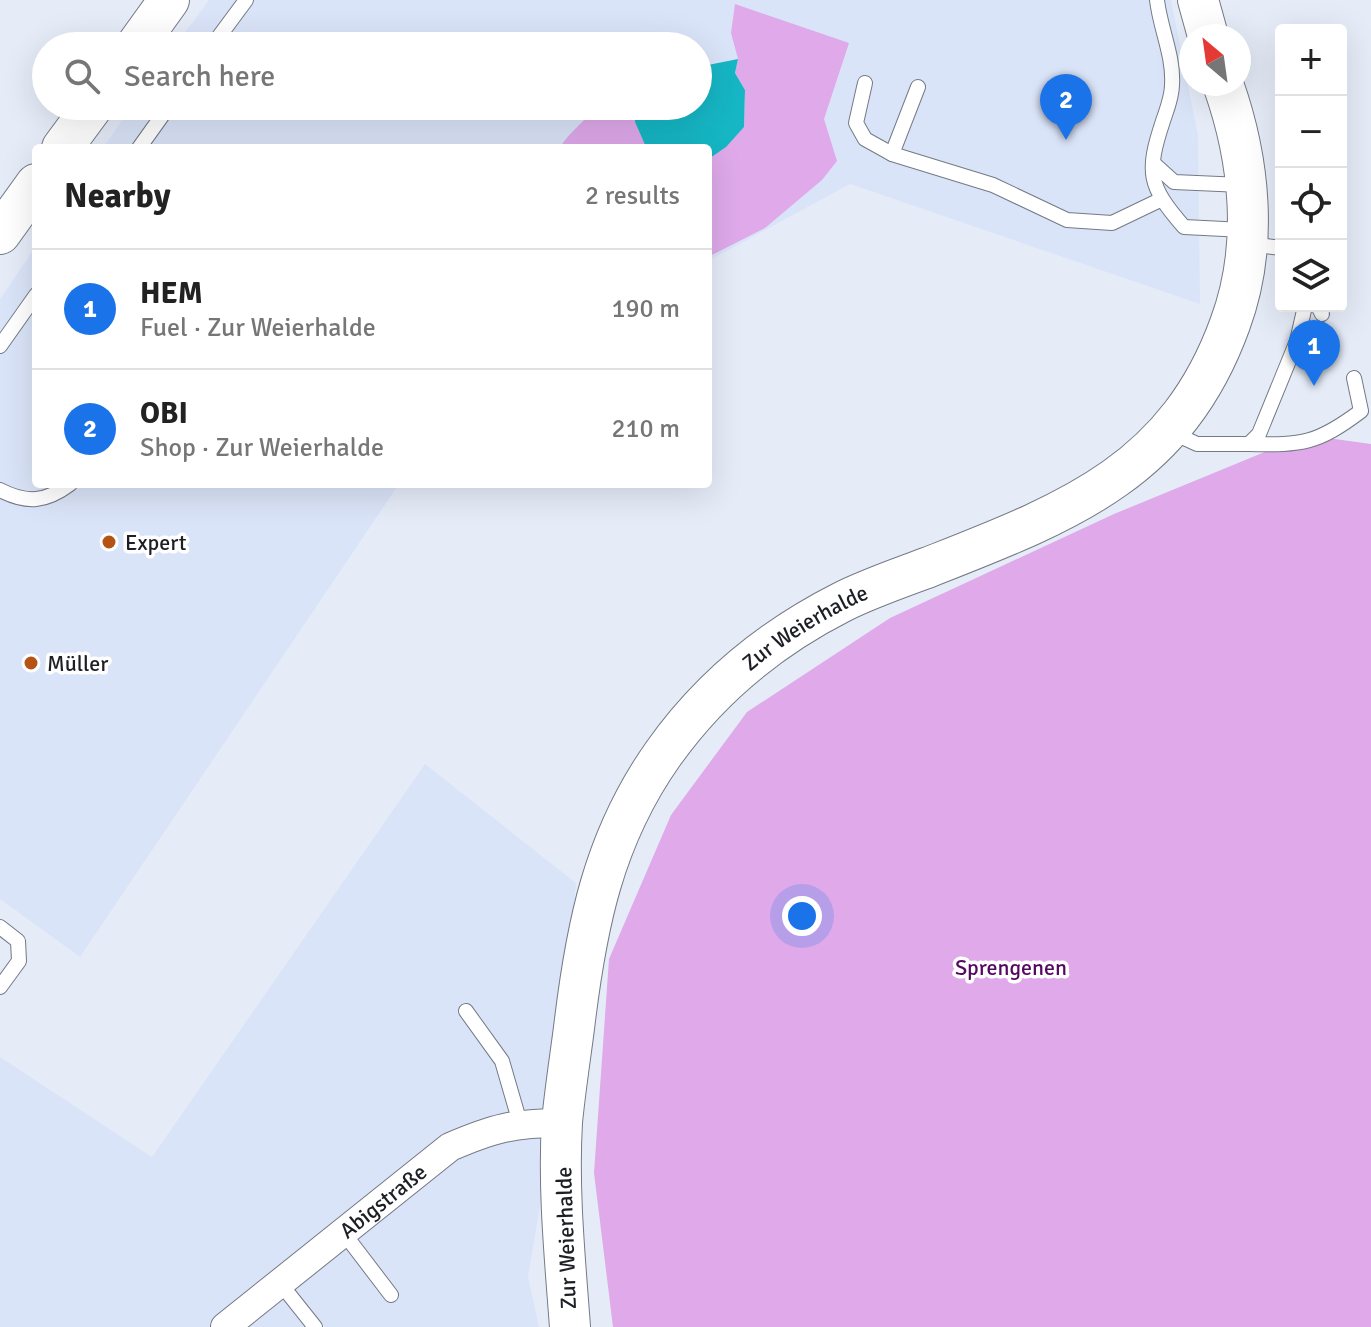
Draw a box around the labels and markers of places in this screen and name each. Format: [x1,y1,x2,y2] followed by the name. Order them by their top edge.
[1040,74,1092,140] pin: 2
[1288,320,1340,386] pin: 1
[125,529,187,556] place label: Expert
[100,533,118,551] marker: Expert
[47,650,108,677] place label: Müller
[22,654,40,672] marker: Müller

